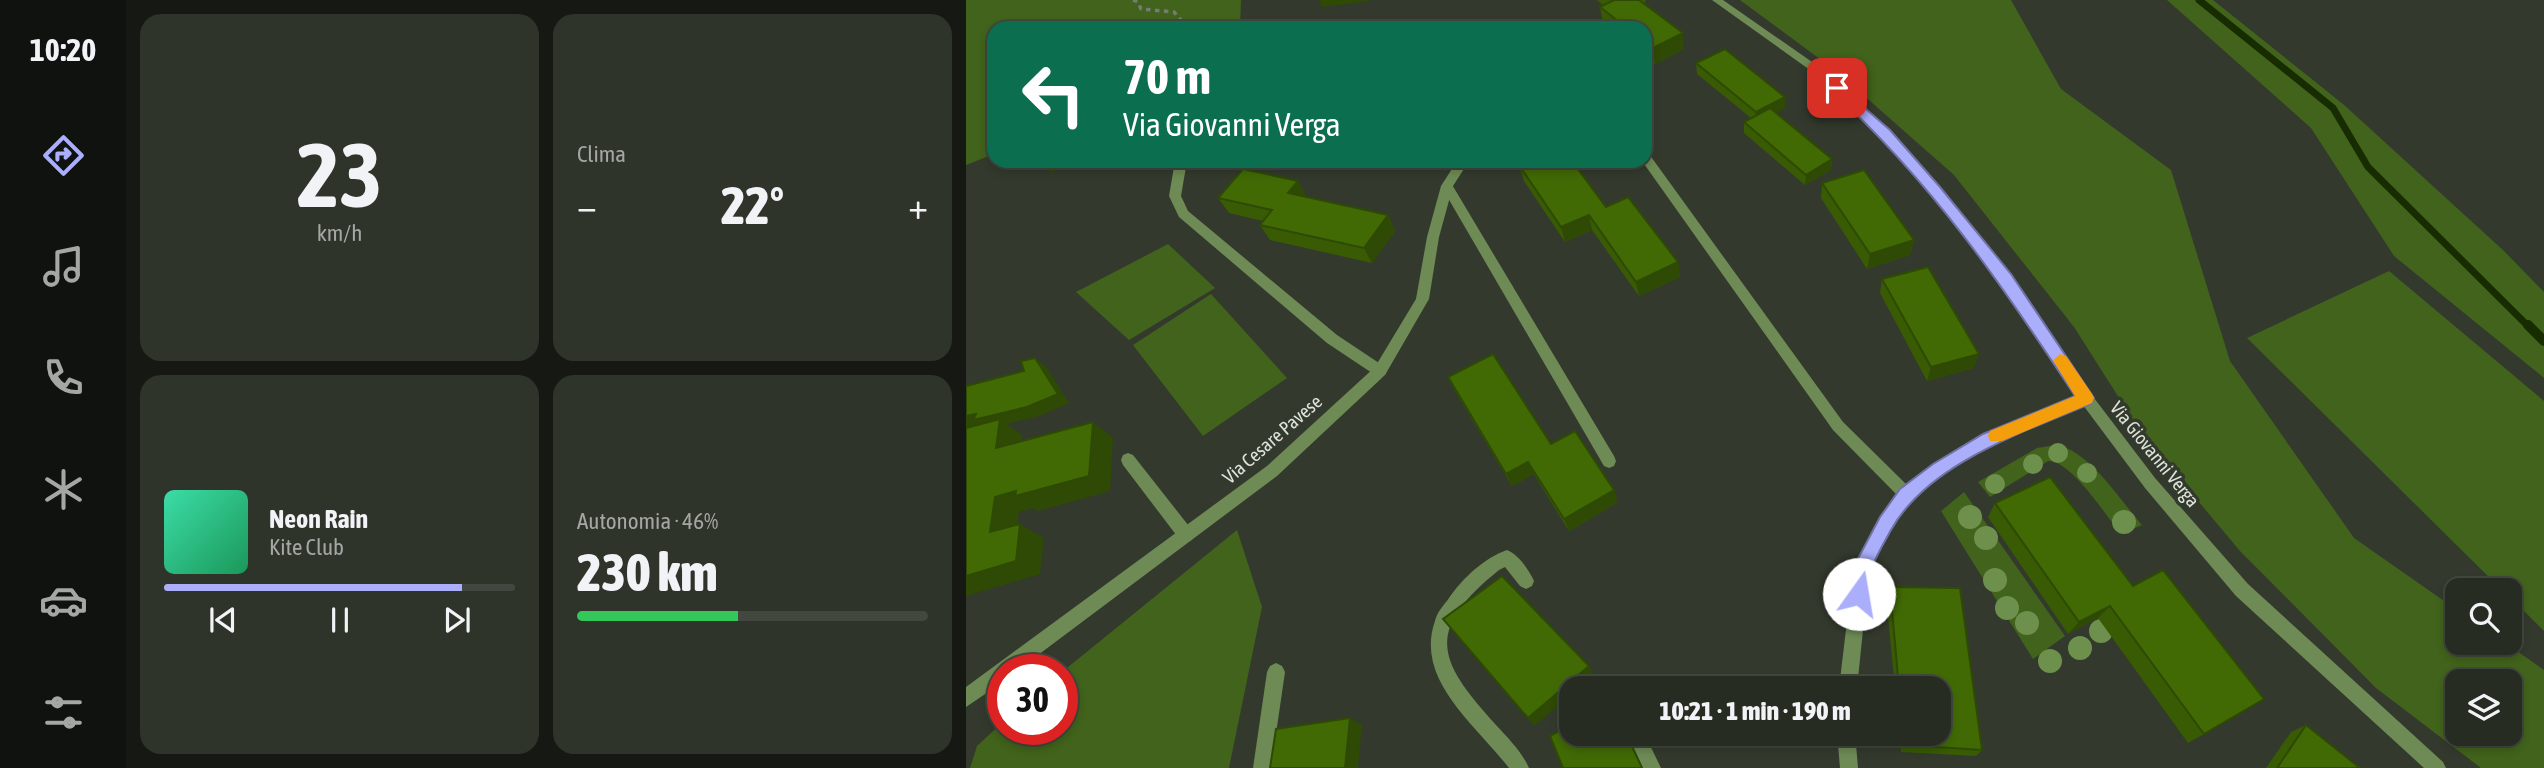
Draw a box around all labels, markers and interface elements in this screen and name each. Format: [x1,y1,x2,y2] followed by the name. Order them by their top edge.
[30,31,96,68] text: 10:20
[1123,48,1211,104] text: 70 m
[1008,49,1099,140] icon: left
[1807,58,1867,118] pin
[1818,69,1856,107] icon: arrive
[1123,106,1341,143] text: Via Giovanni Verga
[297,122,382,226] text: 23
[39,131,88,180] icon: directions
[577,141,626,167] text: Clima
[721,175,784,235] text: 22°
[577,184,597,227] text: −
[908,184,928,227] text: +
[317,220,362,246] text: km/h
[39,242,88,291] icon: music
[39,353,88,402] icon: phone
[1218,390,1326,488] street label: Via Cesare Pavese
[2106,397,2204,511] street label: Via Giovanni Verga
[39,465,88,514] icon: climate
[269,504,368,534] text: Neon Rain
[577,508,718,534] text: Autonomia · 46%
[269,534,344,560] text: Kite Club
[577,542,718,602] text: 230 km
[1822,557,1896,631] position arrow
[39,576,88,625] icon: car
[2445,578,2522,746] map controls
[2445,578,2522,655] button: search
[204,601,242,639] icon: previous
[321,601,359,639] icon: pause
[438,601,476,639] icon: next
[987,654,1078,745] speed limit sign: 30
[2445,669,2522,746] button: layers
[39,688,88,737] icon: filters
[1659,696,1851,726] text: 10:21 · 1 min · 190 m

